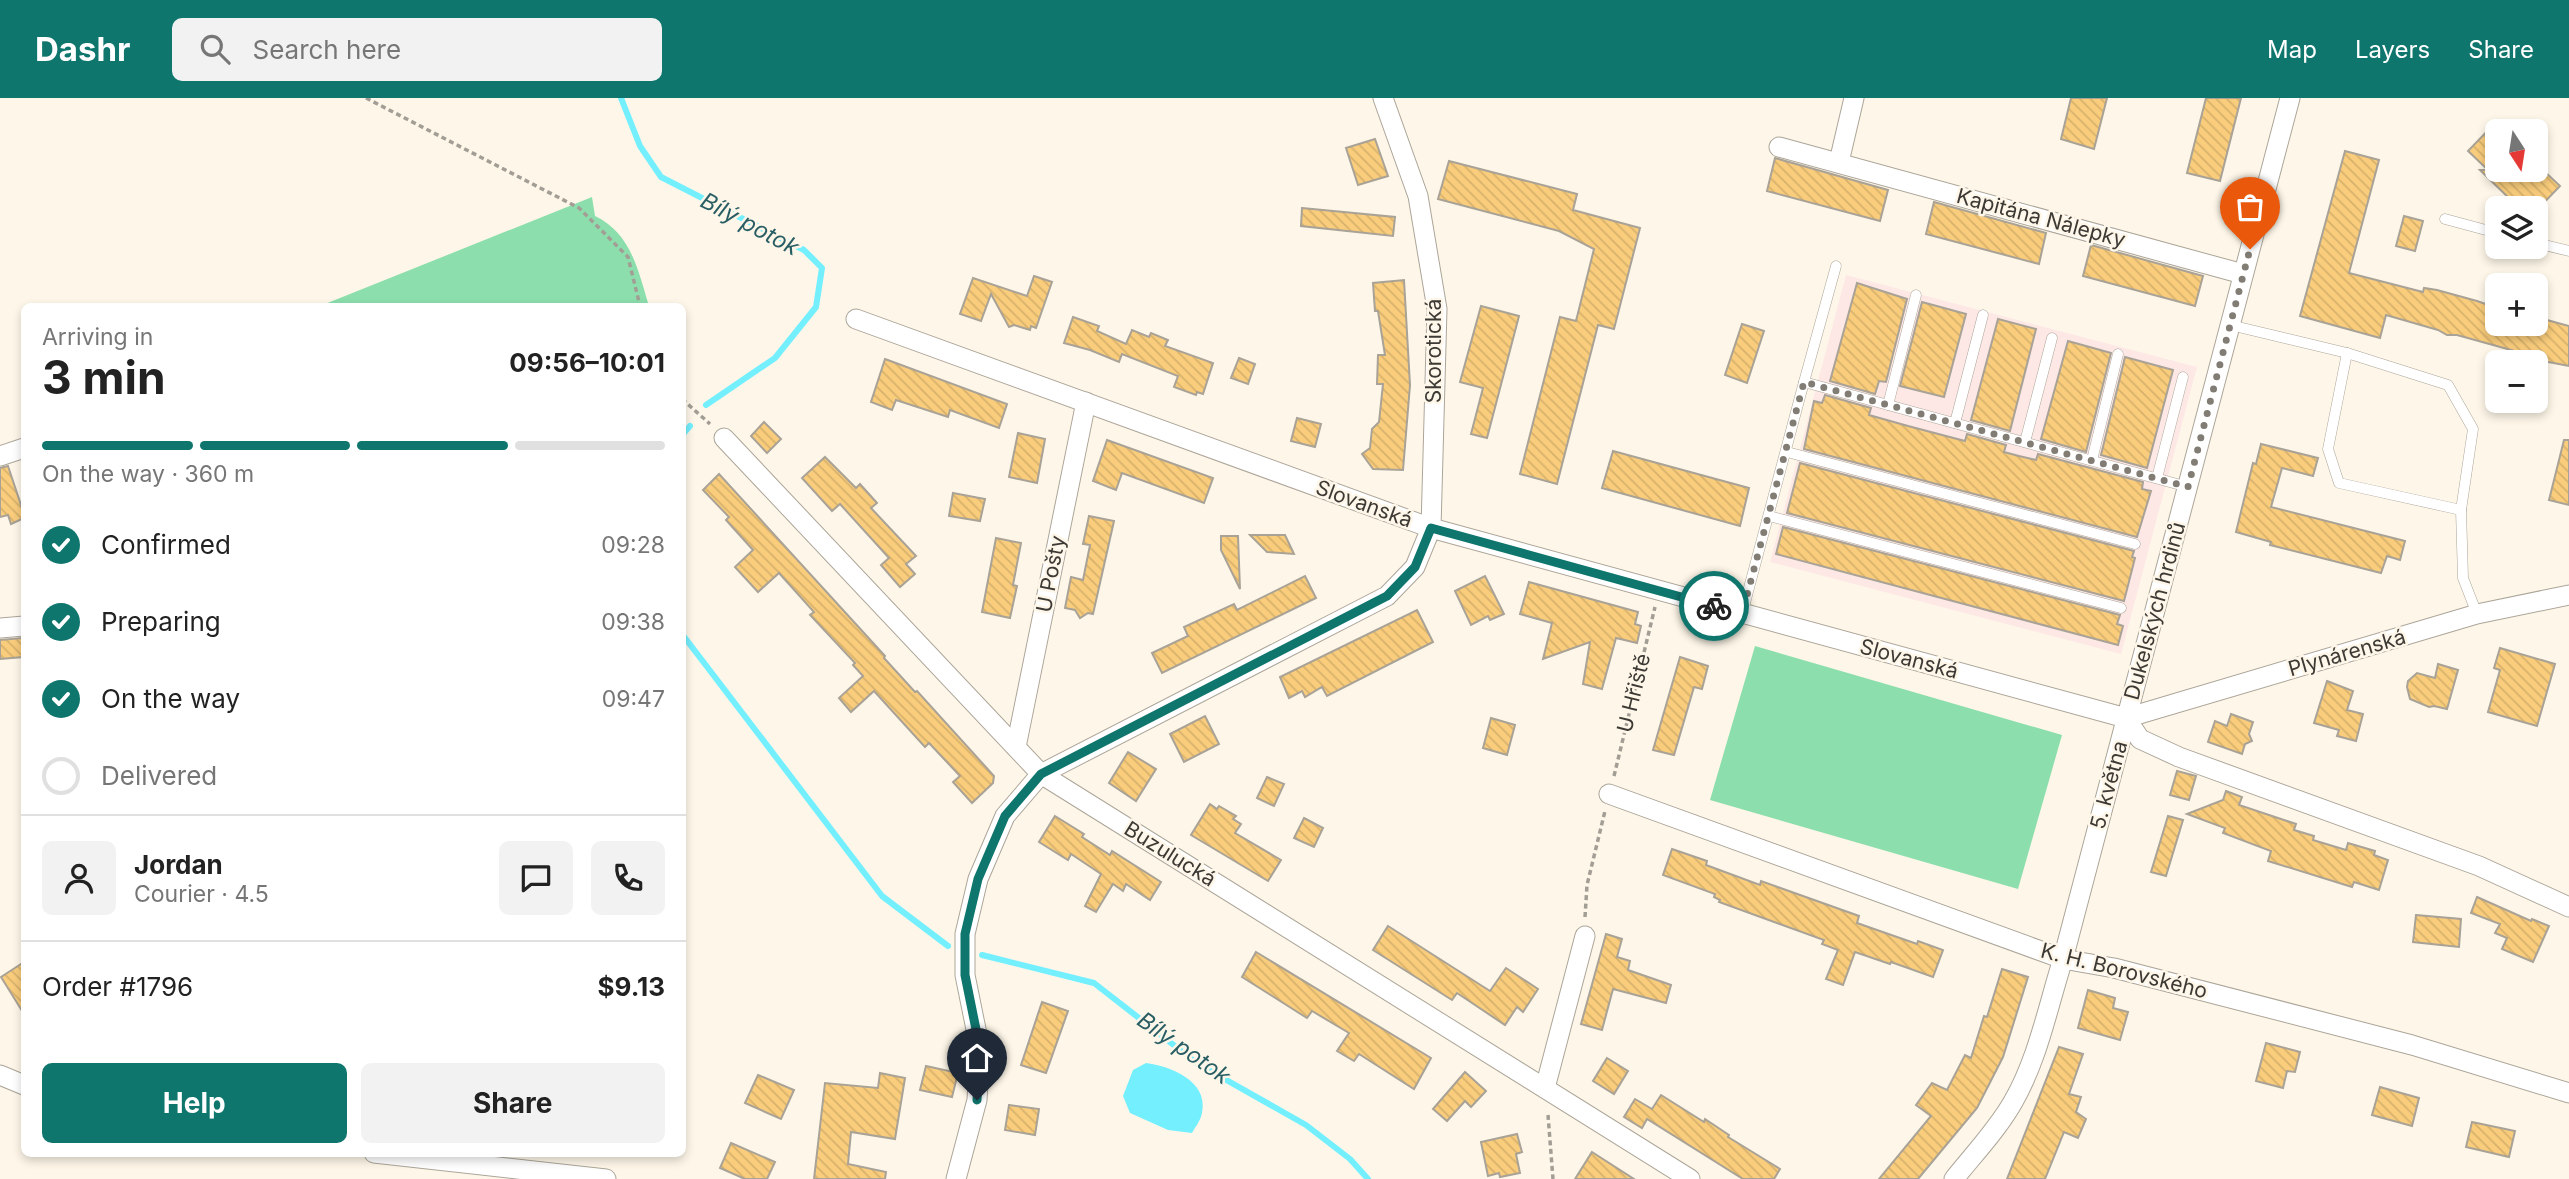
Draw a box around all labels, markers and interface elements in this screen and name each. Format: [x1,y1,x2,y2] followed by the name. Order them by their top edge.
[172,18,662,81] search box
[35,29,130,69] text: Dashr
[196,30,234,68] icon: search
[252,34,401,65] text: Search here
[2267,35,2317,64] text: Map
[2355,35,2430,64] text: Layers
[2468,35,2534,64] text: Share
[2485,119,2548,182] north arrow
[2485,119,2548,413] map controls
[2220,177,2280,249] pin
[1954,183,2129,252] street label: Kapitána Nálepky
[696,186,804,262] water label: Bílý potok
[2231,188,2269,226] icon: bag
[2485,196,2548,259] button: layers
[2485,273,2548,336] button: +
[1421,299,1446,403] street label: Skorotická
[42,323,153,351] text: Arriving in
[509,347,665,378] text: 09:56–10:01
[42,349,166,405] text: 3 min
[2485,350,2548,413] button: −
[42,460,254,488] text: On the way · 360 m
[1312,475,1416,533] street label: Slovanská
[2119,519,2190,703] street label: Dukelských hrdinů
[42,526,80,564] icon: check
[101,529,231,560] text: Confirmed
[601,531,665,559] text: 09:28
[1031,533,1070,614] street label: U Pošty
[1679,571,1749,641] courier
[1695,587,1733,625] icon: bike
[42,603,80,641] icon: check
[101,606,221,637] text: Preparing
[601,608,665,636] text: 09:38
[2285,624,2409,681] street label: Plynárenská
[1857,633,1961,684] street label: Slovanská
[1612,651,1655,735] street label: U Hřiště
[42,680,80,718] icon: check
[101,683,240,714] text: On the way
[602,685,665,713] text: 09:47
[2085,738,2132,832] street label: 5. května
[101,760,217,791] text: Delivered
[1120,816,1221,891] street label: Buzulucká
[42,841,116,915] button: person
[499,841,573,915] button: chat
[591,841,665,915] button: phone
[134,849,223,880] text: Jordan
[134,880,269,908] text: Courier · 4.5
[2038,938,2210,1003] street label: K. H. Borovského
[42,971,193,1002] text: Order #1796
[598,971,665,1002] text: $9.13
[1132,1006,1236,1090] water label: Bílý potok
[947,1028,1007,1100] pin
[958,1039,996,1077] icon: home
[42,1063,347,1143] button: Help
[361,1063,665,1143] button: Share

